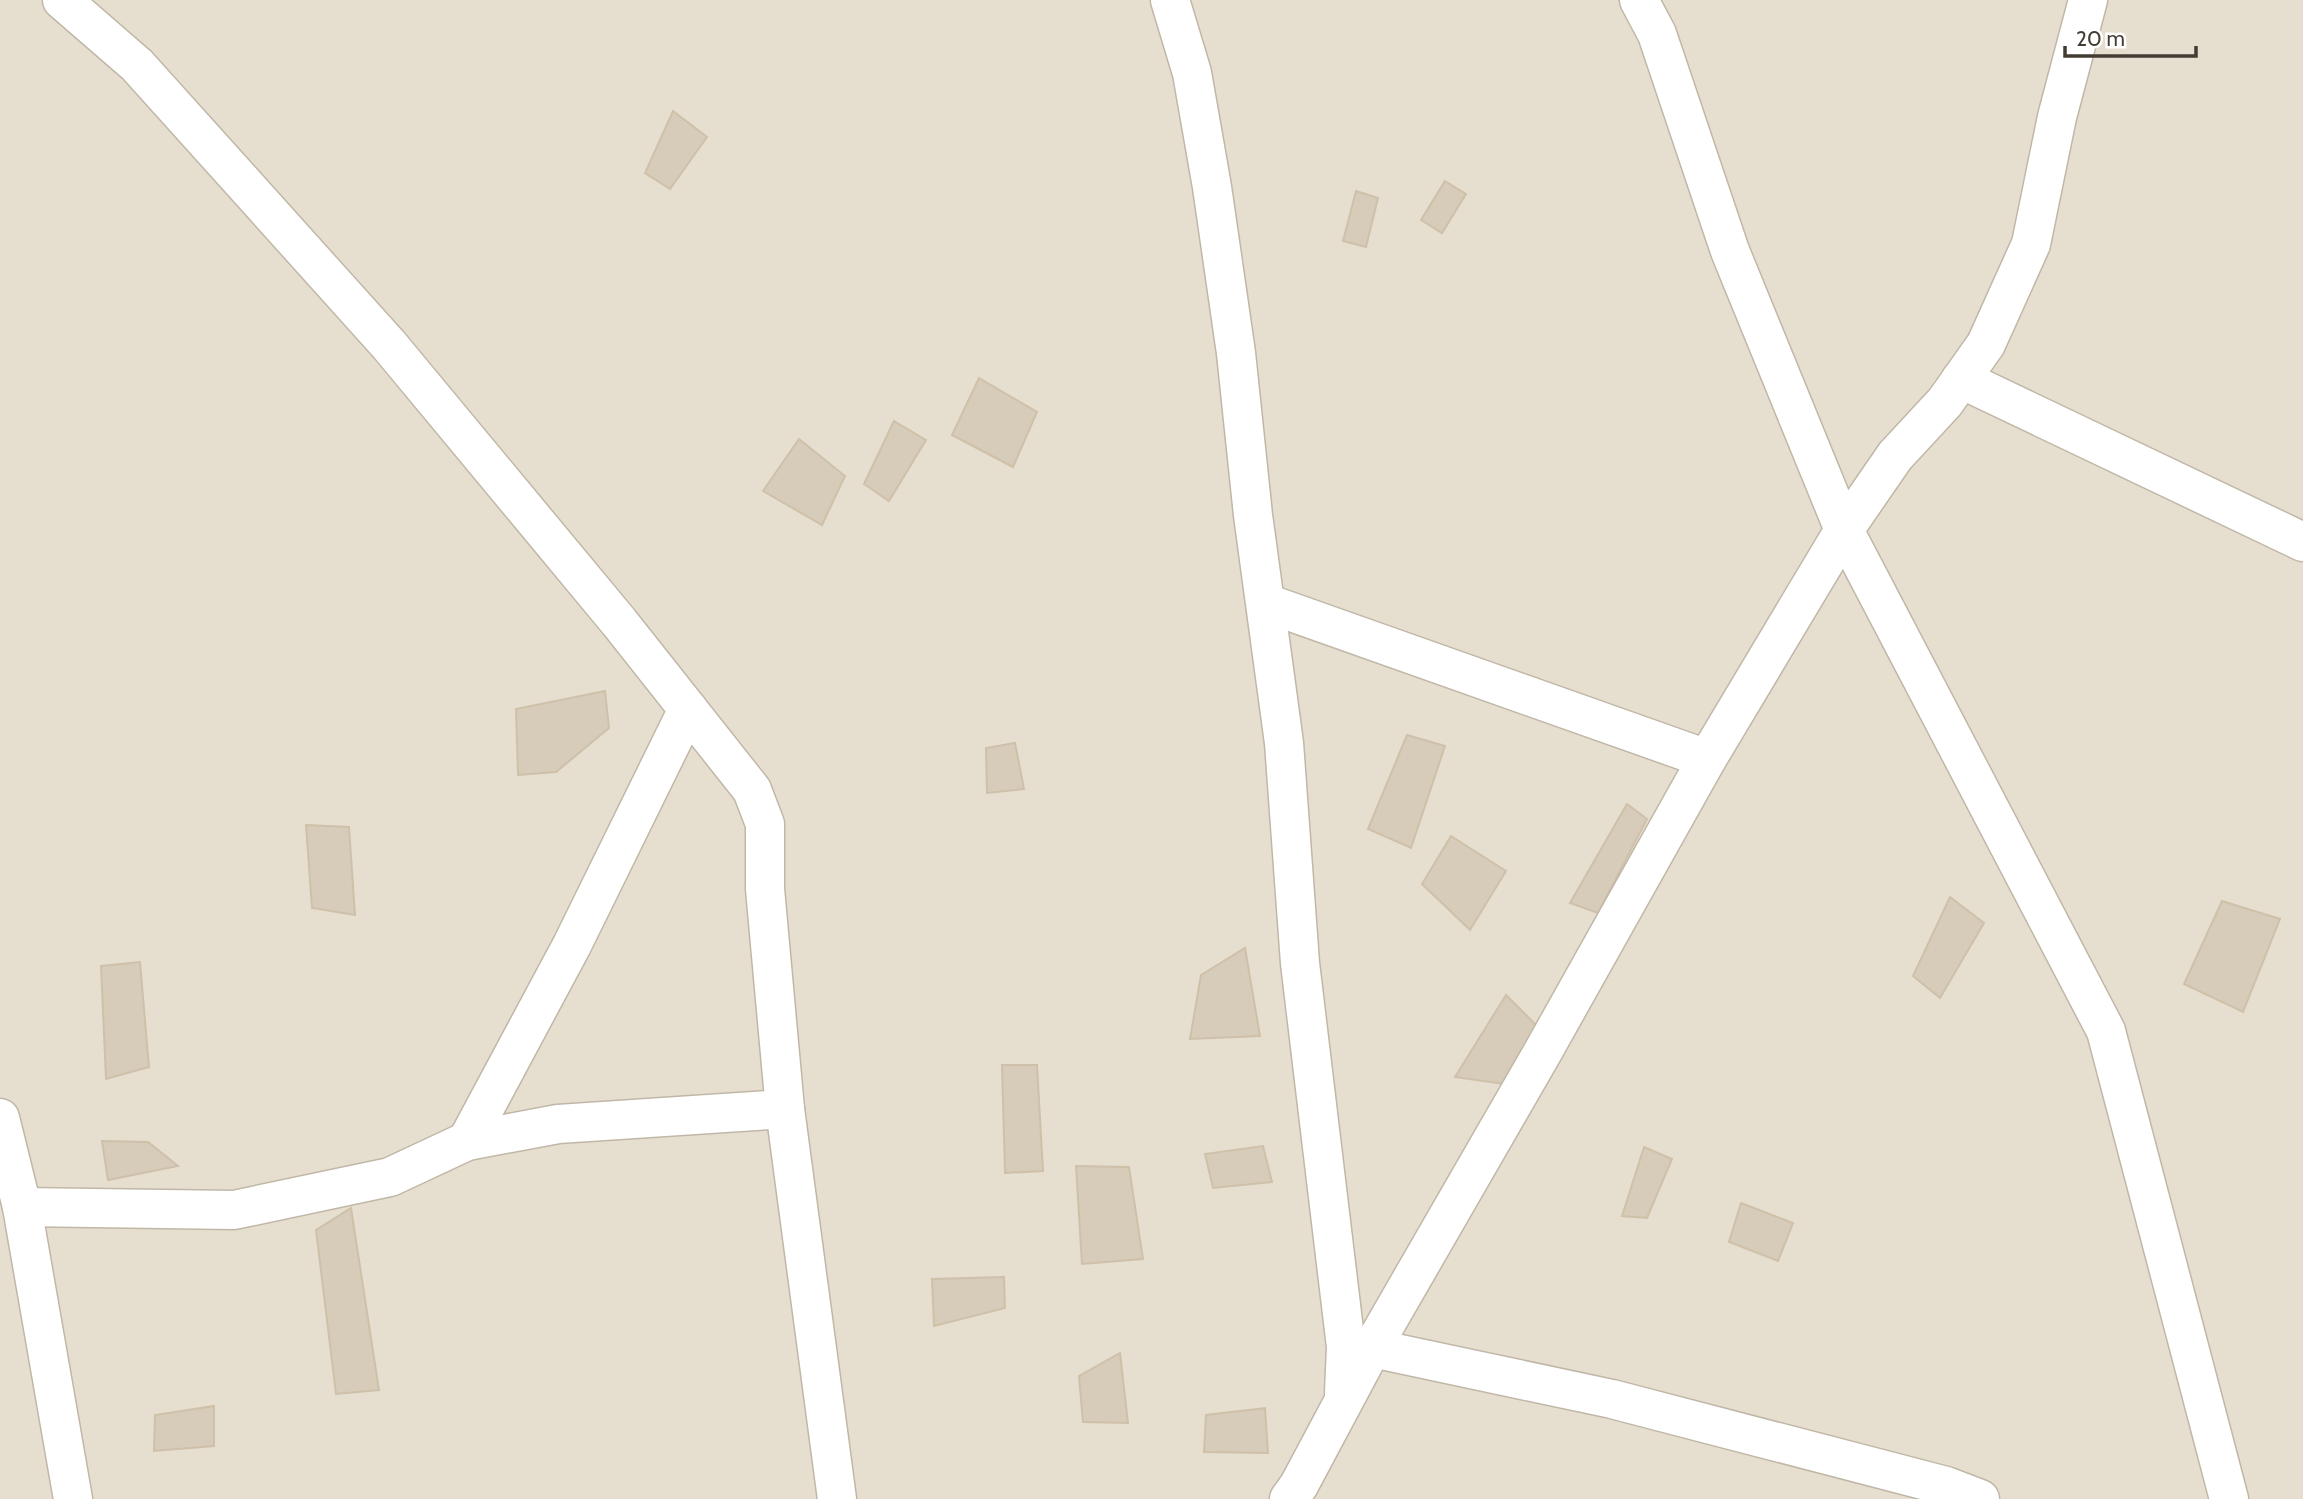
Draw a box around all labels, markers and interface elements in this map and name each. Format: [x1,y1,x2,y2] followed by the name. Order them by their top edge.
[2065,14,2196,58] scale bar
[2076,26,2125,51] text: 20 m

